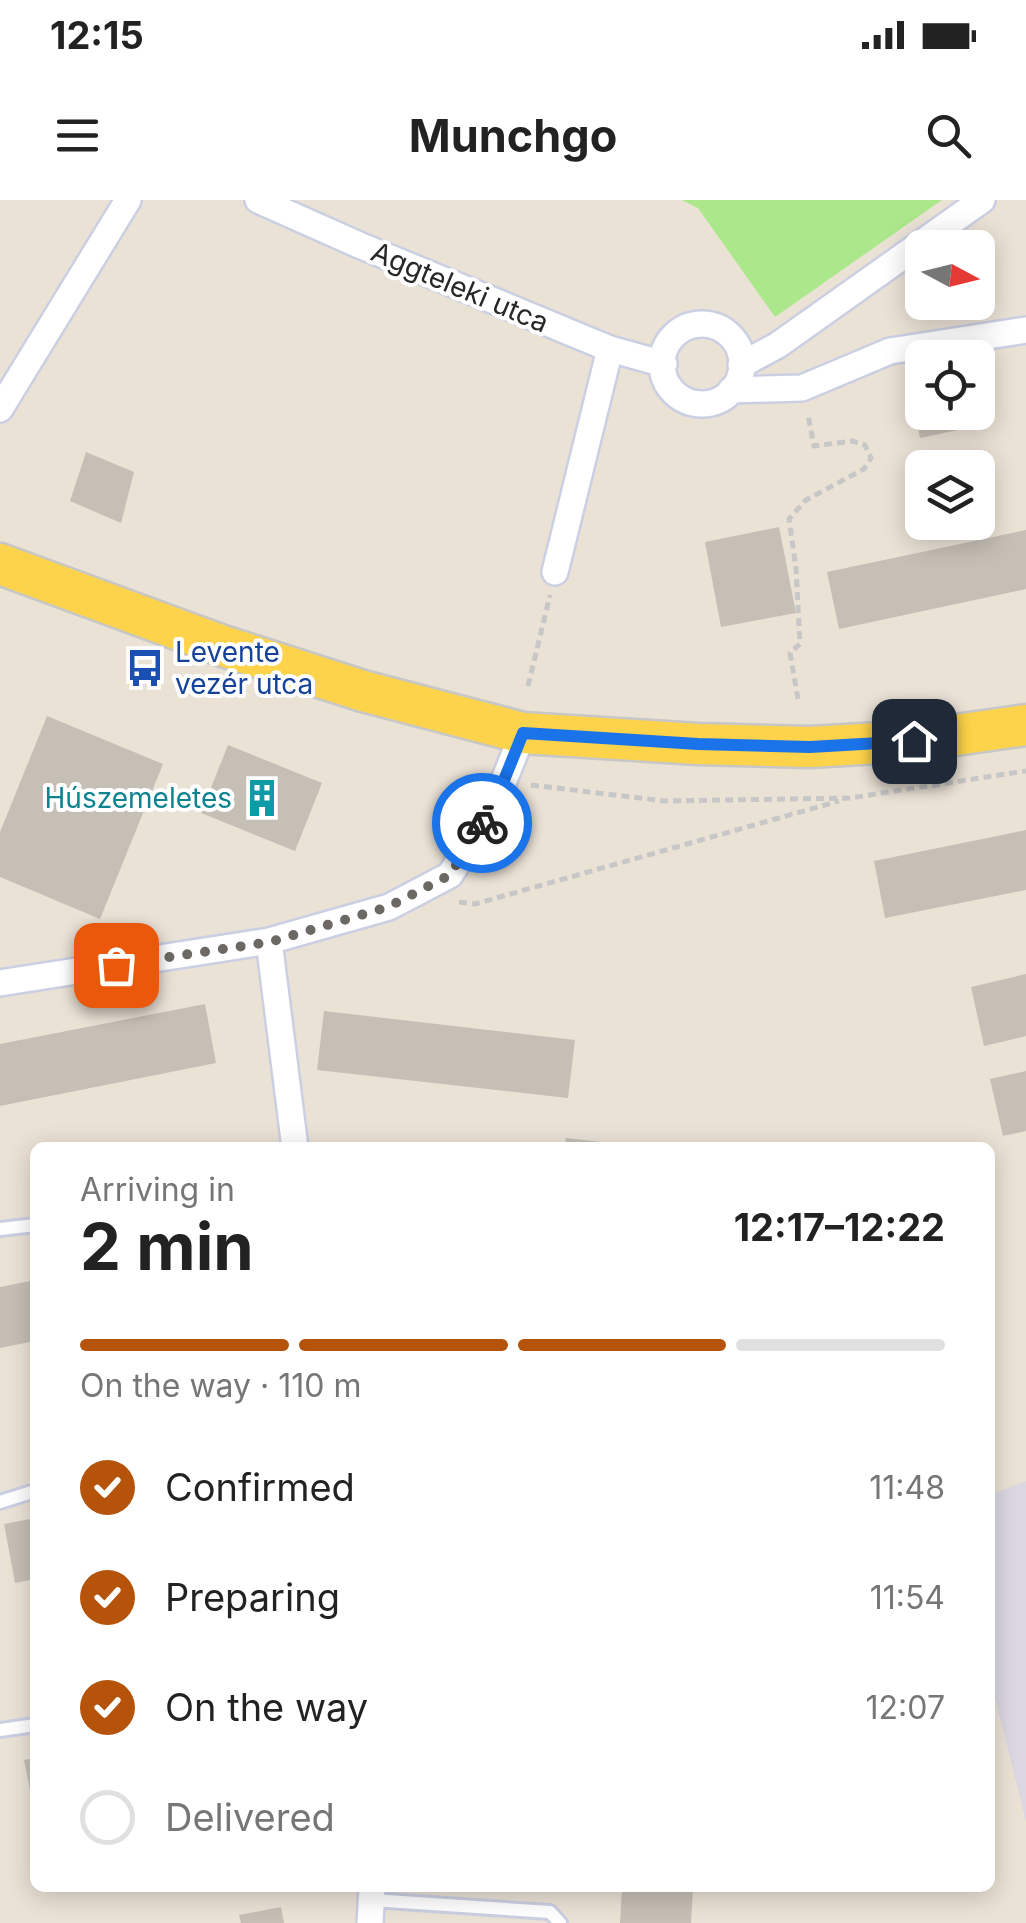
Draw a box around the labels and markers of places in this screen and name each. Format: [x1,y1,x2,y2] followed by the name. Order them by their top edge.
[175,635,313,701] place label: Levente vezér utca
[124,647,166,689] bus stop icon: Levente vezér utca
[872,699,957,784] pin
[241,777,283,819] building icon: Húszemeletes
[45,781,232,815] place label: Húszemeletes
[74,923,159,1008] pin

